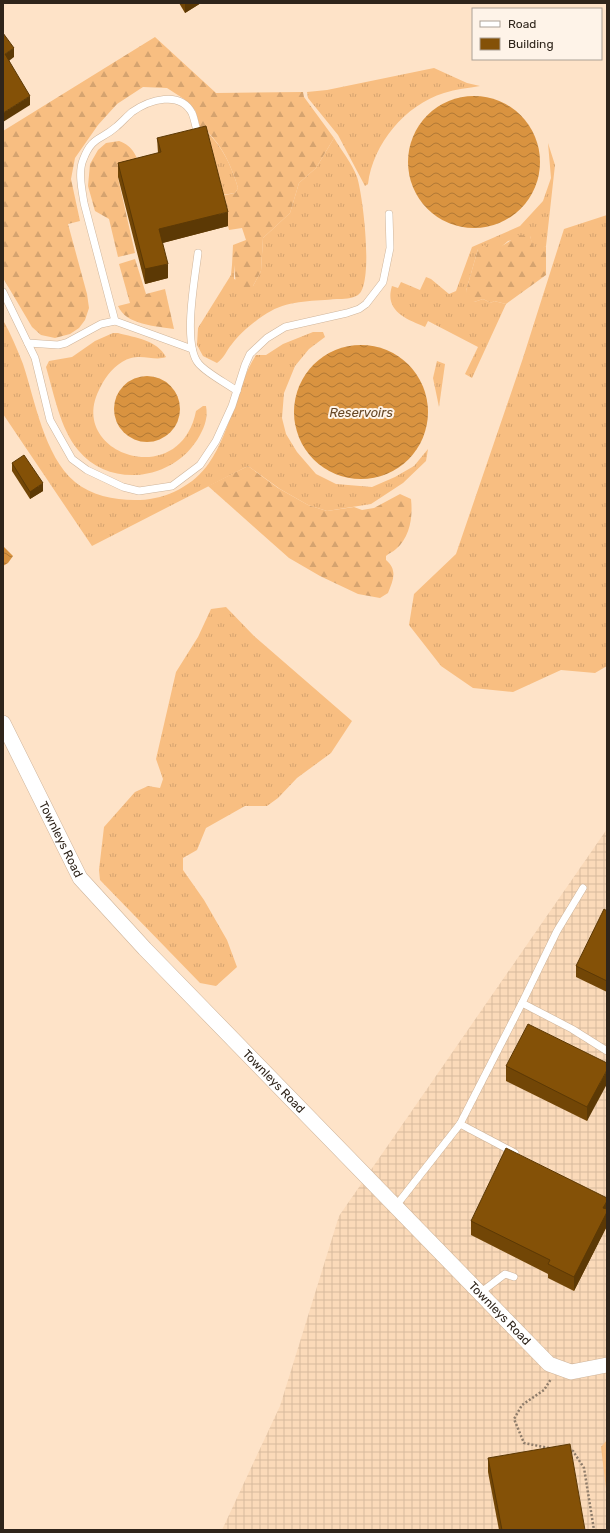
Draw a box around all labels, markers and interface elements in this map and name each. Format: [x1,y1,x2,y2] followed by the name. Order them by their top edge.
[472,8,602,60] legend
[508,17,536,31] text: Road
[508,37,554,51] text: Building
[329,405,393,420] water label: Reservoirs
[36,799,86,880] street label: Townleys Road
[240,1047,308,1116] street label: Townleys Road
[466,1279,534,1348] street label: Townleys Road

